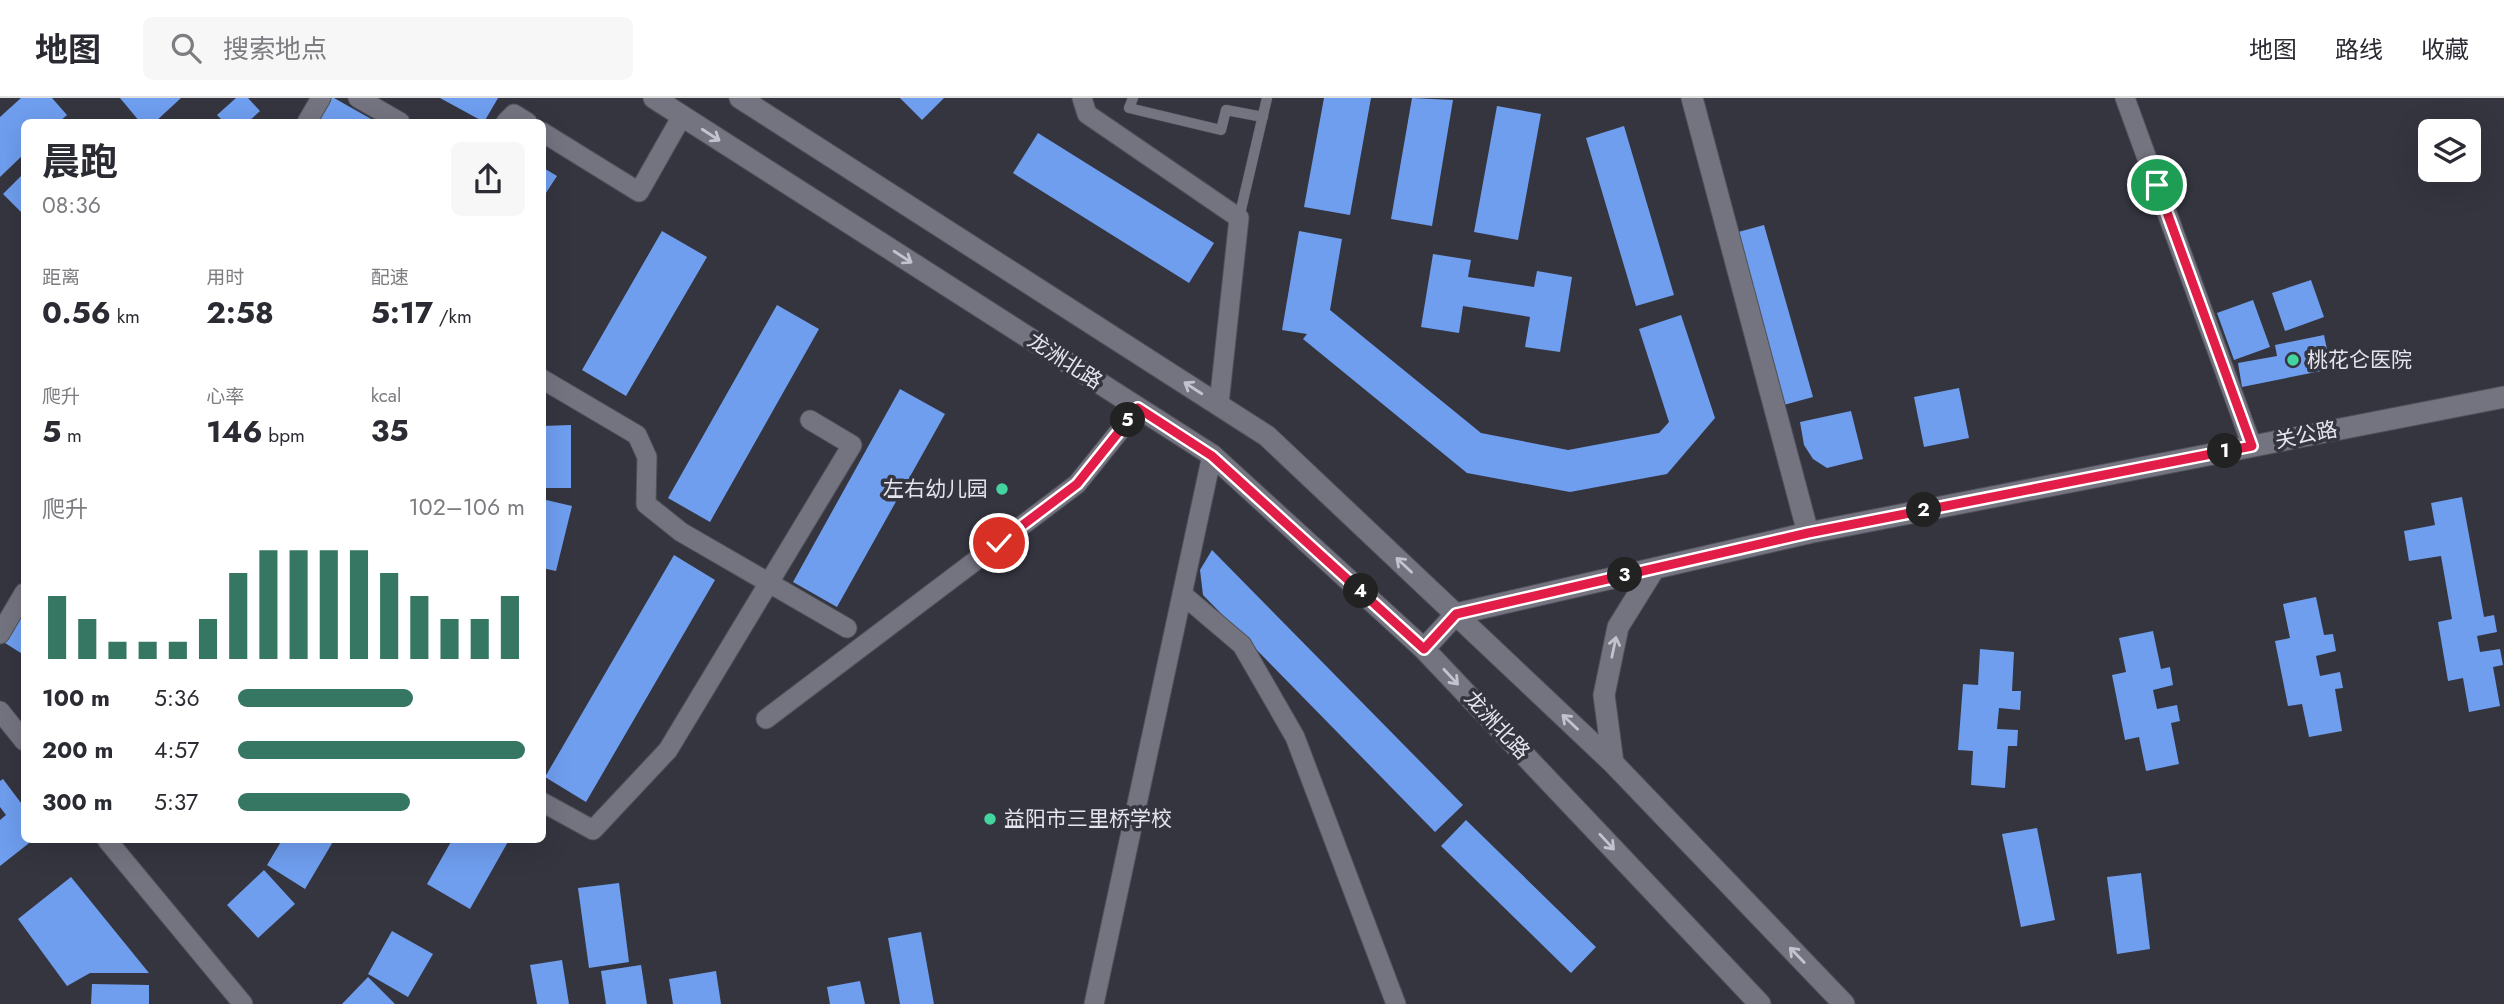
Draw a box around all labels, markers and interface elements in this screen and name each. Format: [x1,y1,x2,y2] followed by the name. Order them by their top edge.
[143,17,633,80] search box
[35,26,101,73] text: 地图
[167,29,205,67] icon: search
[223,30,327,68] text: 搜索地点
[2249,32,2297,67] text: 地图
[2335,32,2383,67] text: 路线
[2421,32,2469,67] text: 收藏
[2418,119,2481,182] map controls
[2418,119,2481,182] button: layers
[701,128,721,142] one-way arrow
[42,134,118,189] text: 晨跑
[451,142,525,216] button: share
[2127,155,2187,215] pin
[2138,166,2176,204] icon: arrive
[42,188,101,222] text: 08:36
[892,251,912,265] one-way arrow
[42,264,80,291] text: 距离
[206,264,244,291] text: 用时
[371,264,409,291] text: 配速
[42,291,111,334] text: 0.56
[206,291,274,334] text: 2:58
[371,291,433,334] text: 5:17
[111,303,140,330] text: km
[433,303,472,330] text: /km
[1022,326,1108,396] street label: 龙洲北路
[2307,345,2412,375] place label: 桃花仑医院
[2285,352,2301,368] marker: 桃花仑医院
[1184,381,1204,395] one-way arrow
[371,382,401,409] text: kcal
[42,383,80,410] text: 爬升
[206,383,244,410] text: 心率
[1110,402,1146,438] pin: 5
[1121,406,1134,433] text: 5
[371,409,409,452] text: 35
[42,410,61,453] text: 5
[206,410,263,453] text: 146
[2272,414,2340,456] street label: 关公路
[61,422,82,449] text: m
[263,422,305,449] text: bpm
[2208,434,2242,468] pin: 1
[2220,437,2229,464] text: 1
[883,474,988,504] place label: 左右幼儿园
[994,481,1010,497] marker: 左右幼儿园
[409,490,525,524] text: 102–106 m
[42,492,88,526] text: 爬升
[1906,492,1941,528] pin: 2
[1917,496,1930,523] text: 2
[969,513,1029,573] pin
[980,524,1018,562] icon: check
[1396,557,1413,574] one-way arrow
[1608,558,1642,592] pin: 3
[1619,561,1630,588] text: 3
[1344,574,1378,608] pin: 4
[1354,577,1367,604] text: 4
[1607,636,1621,659] one-way arrow
[1442,668,1459,685] one-way arrow
[42,681,110,715] text: 100 m
[154,681,200,715] text: 5:36
[1457,684,1537,766] street label: 龙洲北路
[1561,713,1578,730] one-way arrow
[42,733,113,767] text: 200 m
[154,733,199,767] text: 4:57
[42,785,113,819] text: 300 m
[154,785,198,819] text: 5:37
[1004,804,1172,834] place label: 益阳市三里桥学校
[982,811,998,827] marker: 益阳市三里桥学校
[1599,833,1616,850] one-way arrow
[1788,947,1805,964] one-way arrow

